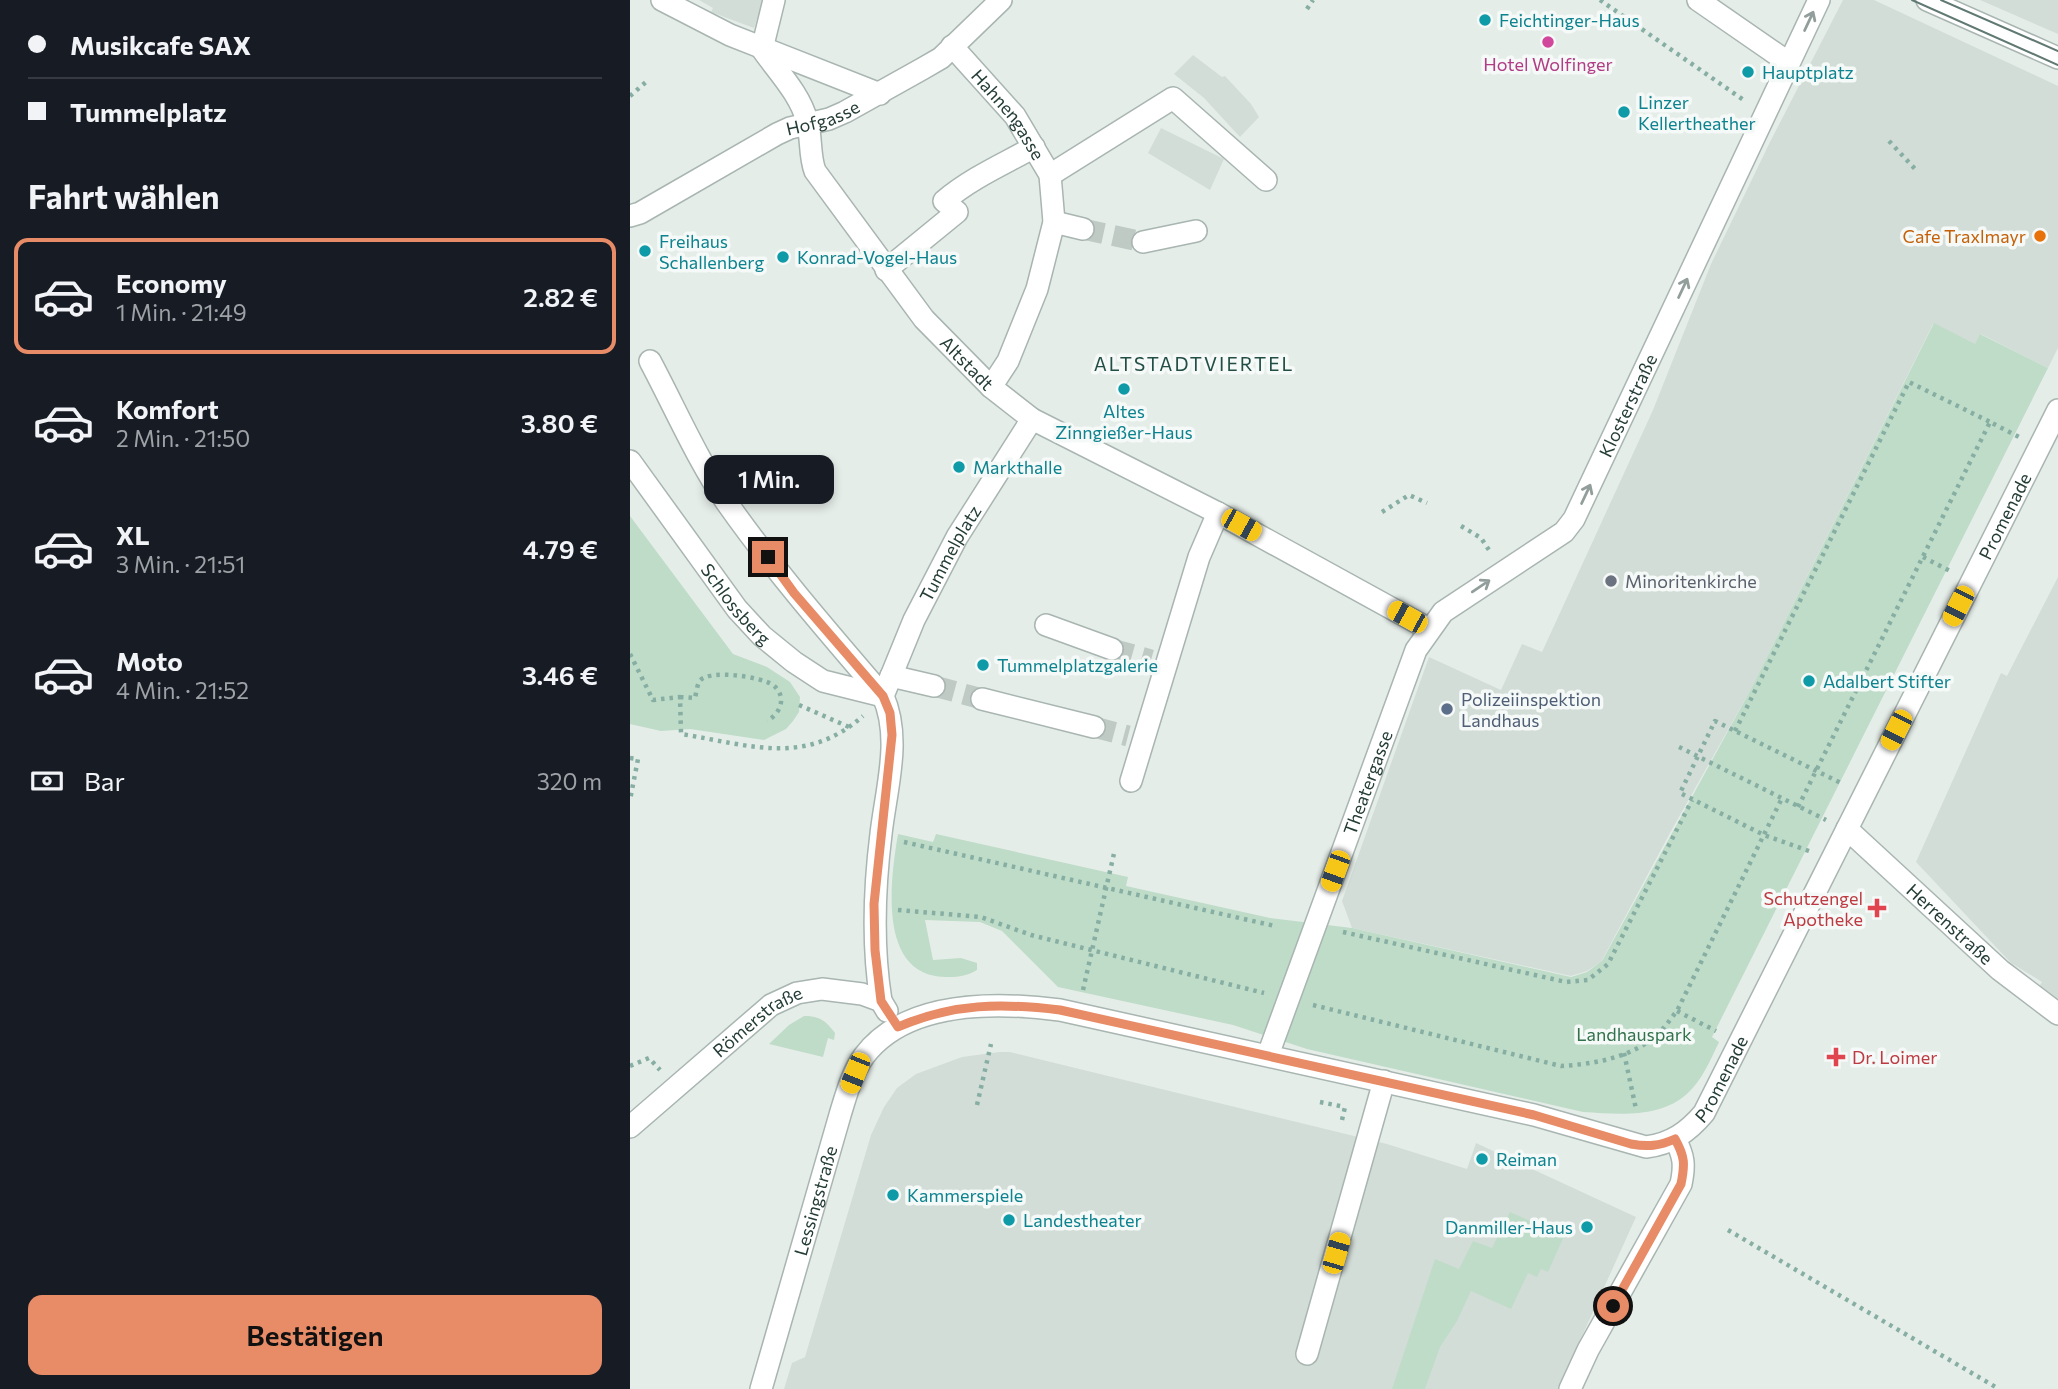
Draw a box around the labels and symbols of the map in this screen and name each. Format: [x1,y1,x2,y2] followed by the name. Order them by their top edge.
[1499,9,1640,31] place label: Feichtinger-Haus
[1802,11,1816,32] one-way arrow
[1477,12,1493,28] marker: Feichtinger-Haus
[1540,34,1556,50] marker: Hotel Wolfinger
[1483,53,1613,75] place label: Hotel Wolfinger
[1762,61,1854,83] place label: Hauptplatz
[1740,64,1756,80] marker: Hauptplatz
[967,65,1049,164] street label: Hahnengasse
[1638,91,1756,134] place label: Linzer Kellertheather
[784,95,863,140] street label: Hofgasse
[1616,104,1632,120] marker: Linzer Kellertheather
[1903,225,2026,247] place label: Cafe Traxlmayr
[2032,228,2048,244] marker: Cafe Traxlmayr
[659,230,764,273] place label: Freihaus Schallenberg
[637,243,653,259] marker: Freihaus Schallenberg
[797,246,957,268] place label: Konrad-Vogel-Haus
[775,249,791,265] marker: Konrad-Vogel-Haus
[1676,278,1690,299] one-way arrow
[936,331,999,394] street label: Altstadt
[1594,350,1661,460] street label: Klosterstraße
[1094,352,1294,375] district label: ALTSTADTVIERTEL
[1116,381,1132,397] marker: Altes Zinngießer-Haus
[1055,400,1193,443] place label: Altes Zinngießer-Haus
[703,456,833,504] callout: 1 Min.
[973,456,1062,478] place label: Markthalle
[951,459,967,475] marker: Markthalle
[1974,469,2036,563] street label: Promenade
[1579,484,1593,505] one-way arrow
[915,501,985,605] street label: Tummelplatz
[1218,506,1265,544] car
[752,541,784,573] route end
[697,559,775,650] street label: Schlossberg
[1625,570,1757,592] place label: Minoritenkirche
[1603,573,1619,589] marker: Minoritenkirche
[1471,579,1490,593] one-way arrow
[1940,583,1977,629] car
[1384,598,1431,636] car
[997,654,1158,676] place label: Tummelplatzgalerie
[975,657,991,673] marker: Tummelplatzgalerie
[1823,670,1951,692] place label: Adalbert Stifter
[1801,673,1817,689] marker: Adalbert Stifter
[1461,688,1601,731] place label: Polizeiinspektion Landhaus
[1439,701,1455,717] marker: Polizeiinspektion Landhaus
[1878,707,1915,753] car
[1338,727,1397,838] street label: Theatergasse
[1318,848,1353,894] car
[1902,879,1998,969] street label: Herrenstraße
[1763,887,1863,930] place label: Schutzengel Apotheke
[1869,900,1885,916] marker: Schutzengel Apotheke
[708,981,806,1062] street label: Römerstraße
[1576,1023,1692,1045] park label: Landhauspark
[1690,1032,1752,1127] street label: Promenade
[1852,1046,1937,1068] place label: Dr. Loimer
[1826,1047,1846,1067] marker: Dr. Loimer
[838,1050,873,1096] car
[789,1143,842,1258] street label: Lessingstraße
[1496,1148,1557,1170] place label: Reiman
[1474,1151,1490,1167] marker: Reiman
[907,1184,1023,1206] place label: Kammerspiele
[885,1187,901,1203] marker: Kammerspiele
[1023,1209,1142,1231] place label: Landestheater
[1001,1212,1017,1228] marker: Landestheater
[1445,1216,1573,1238] place label: Danmiller-Haus
[1579,1219,1595,1235] marker: Danmiller-Haus
[1321,1230,1352,1276] car
[1597,1290,1629,1322] route start

